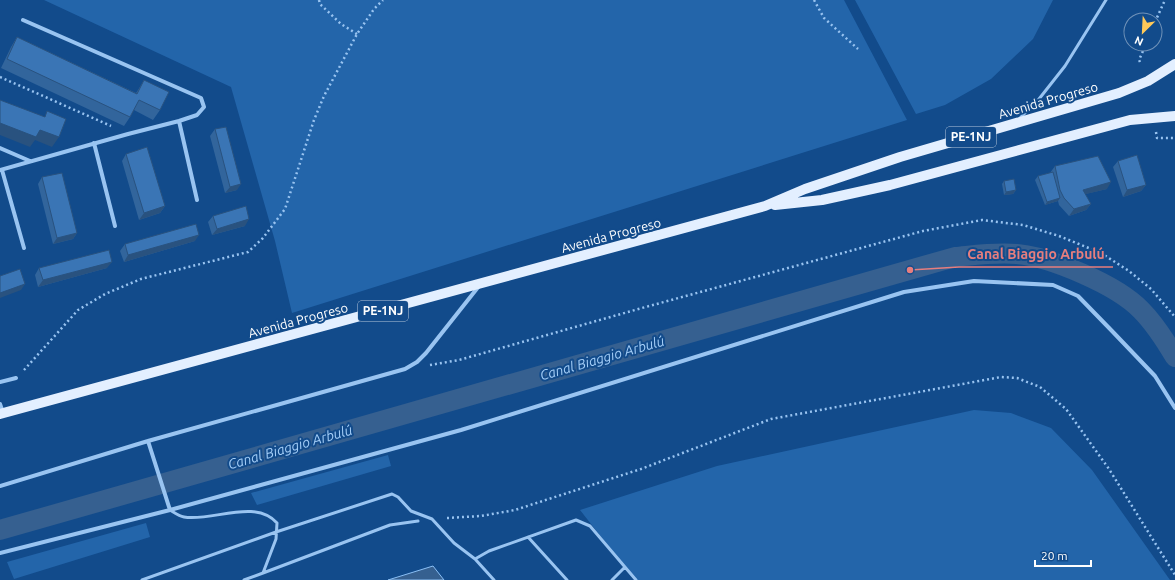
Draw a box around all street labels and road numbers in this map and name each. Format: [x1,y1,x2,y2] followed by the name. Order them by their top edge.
[997,79,1099,121] street label: Avenida Progreso
[946,127,996,147] road number: PE-1NJ
[560,215,662,255] street label: Avenida Progreso
[247,300,349,340] street label: Avenida Progreso
[358,301,408,321] road number: PE-1NJ

